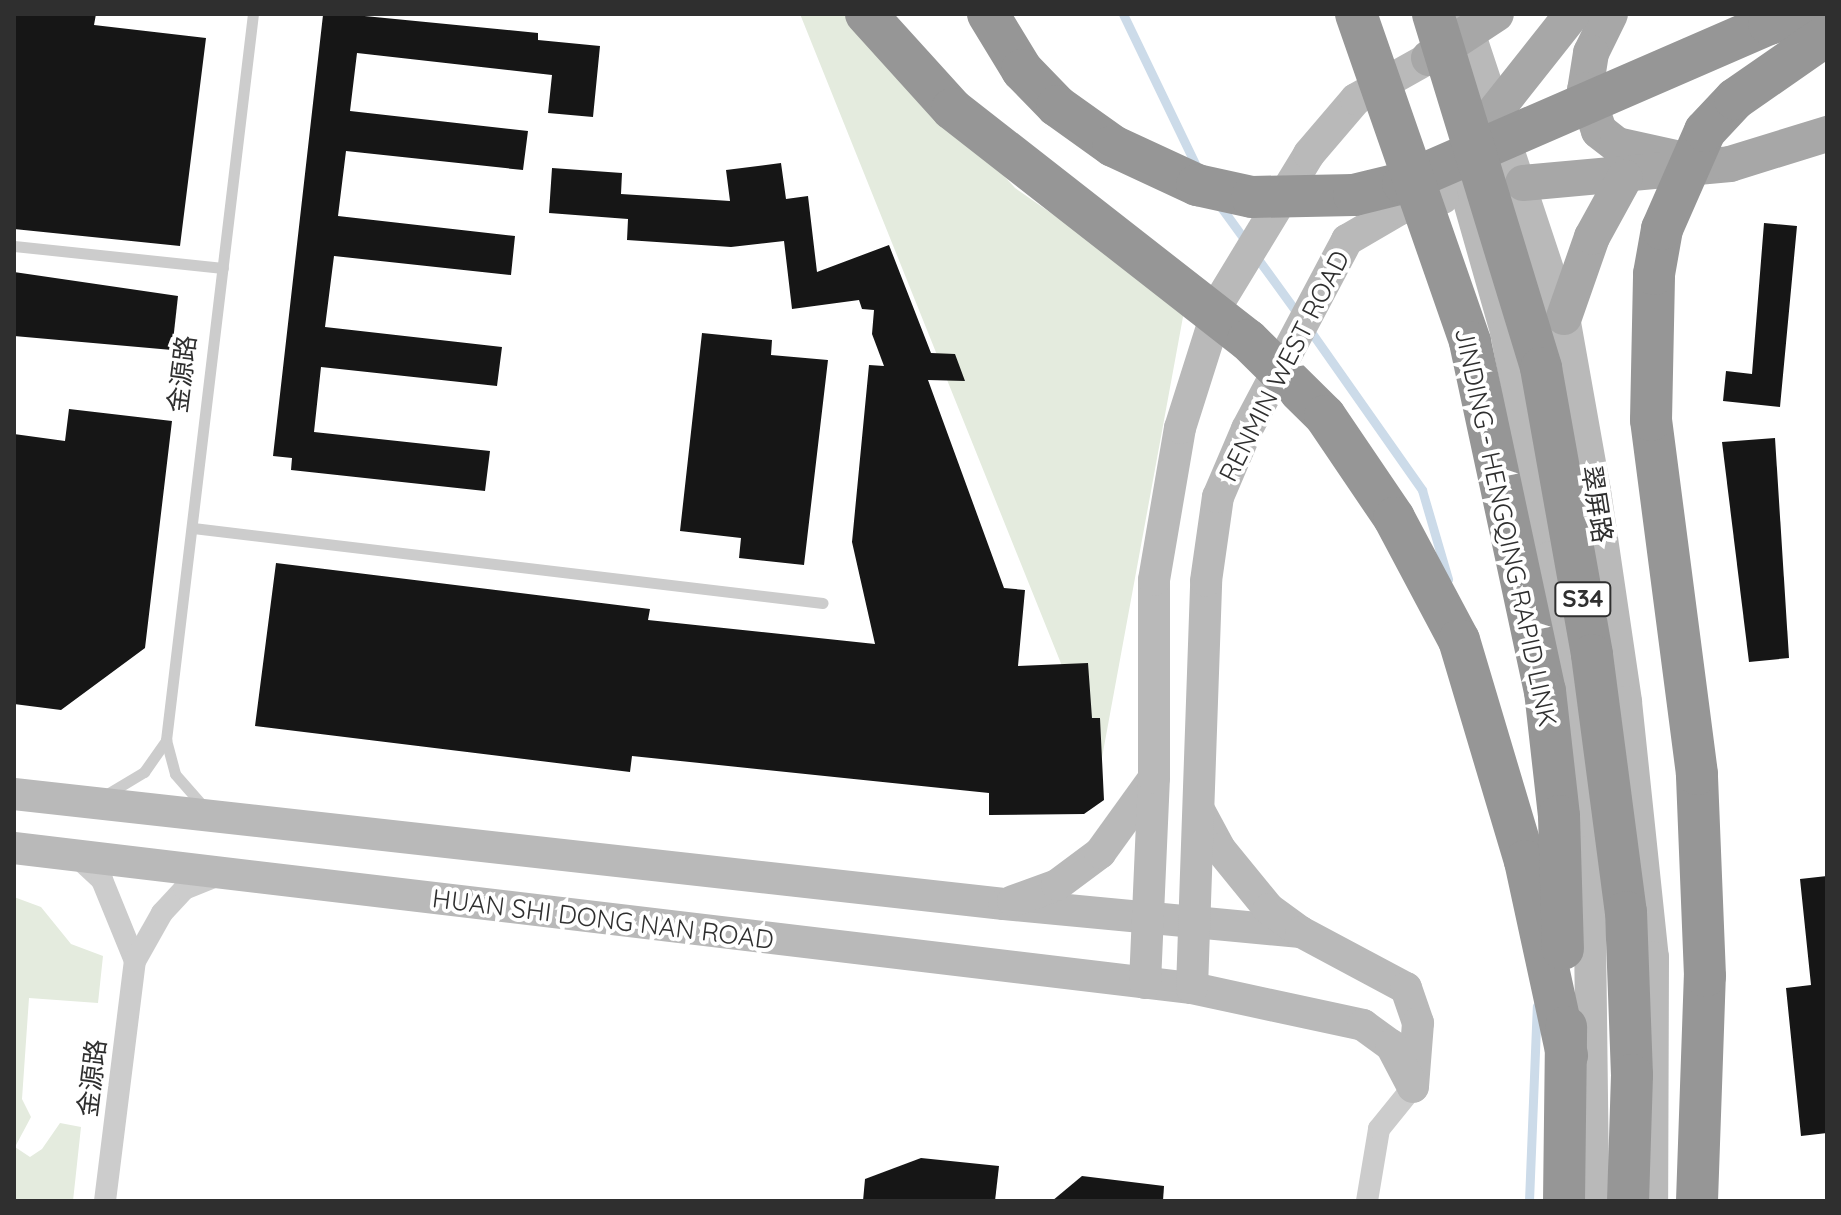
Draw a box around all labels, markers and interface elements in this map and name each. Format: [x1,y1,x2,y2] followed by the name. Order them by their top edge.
[1212,245,1356,487] street label: RENMIN WEST ROAD
[1448,325,1564,729] street label: JINDING - HENGQING RAPID LINK
[162,333,202,415] street label: 金源路
[1575,463,1619,545] street label: 翠屏路
[1553,579,1613,619] road number: S34
[431,883,775,955] street label: HUAN SHI DONG NAN ROAD
[72,1037,112,1119] street label: 金源路

